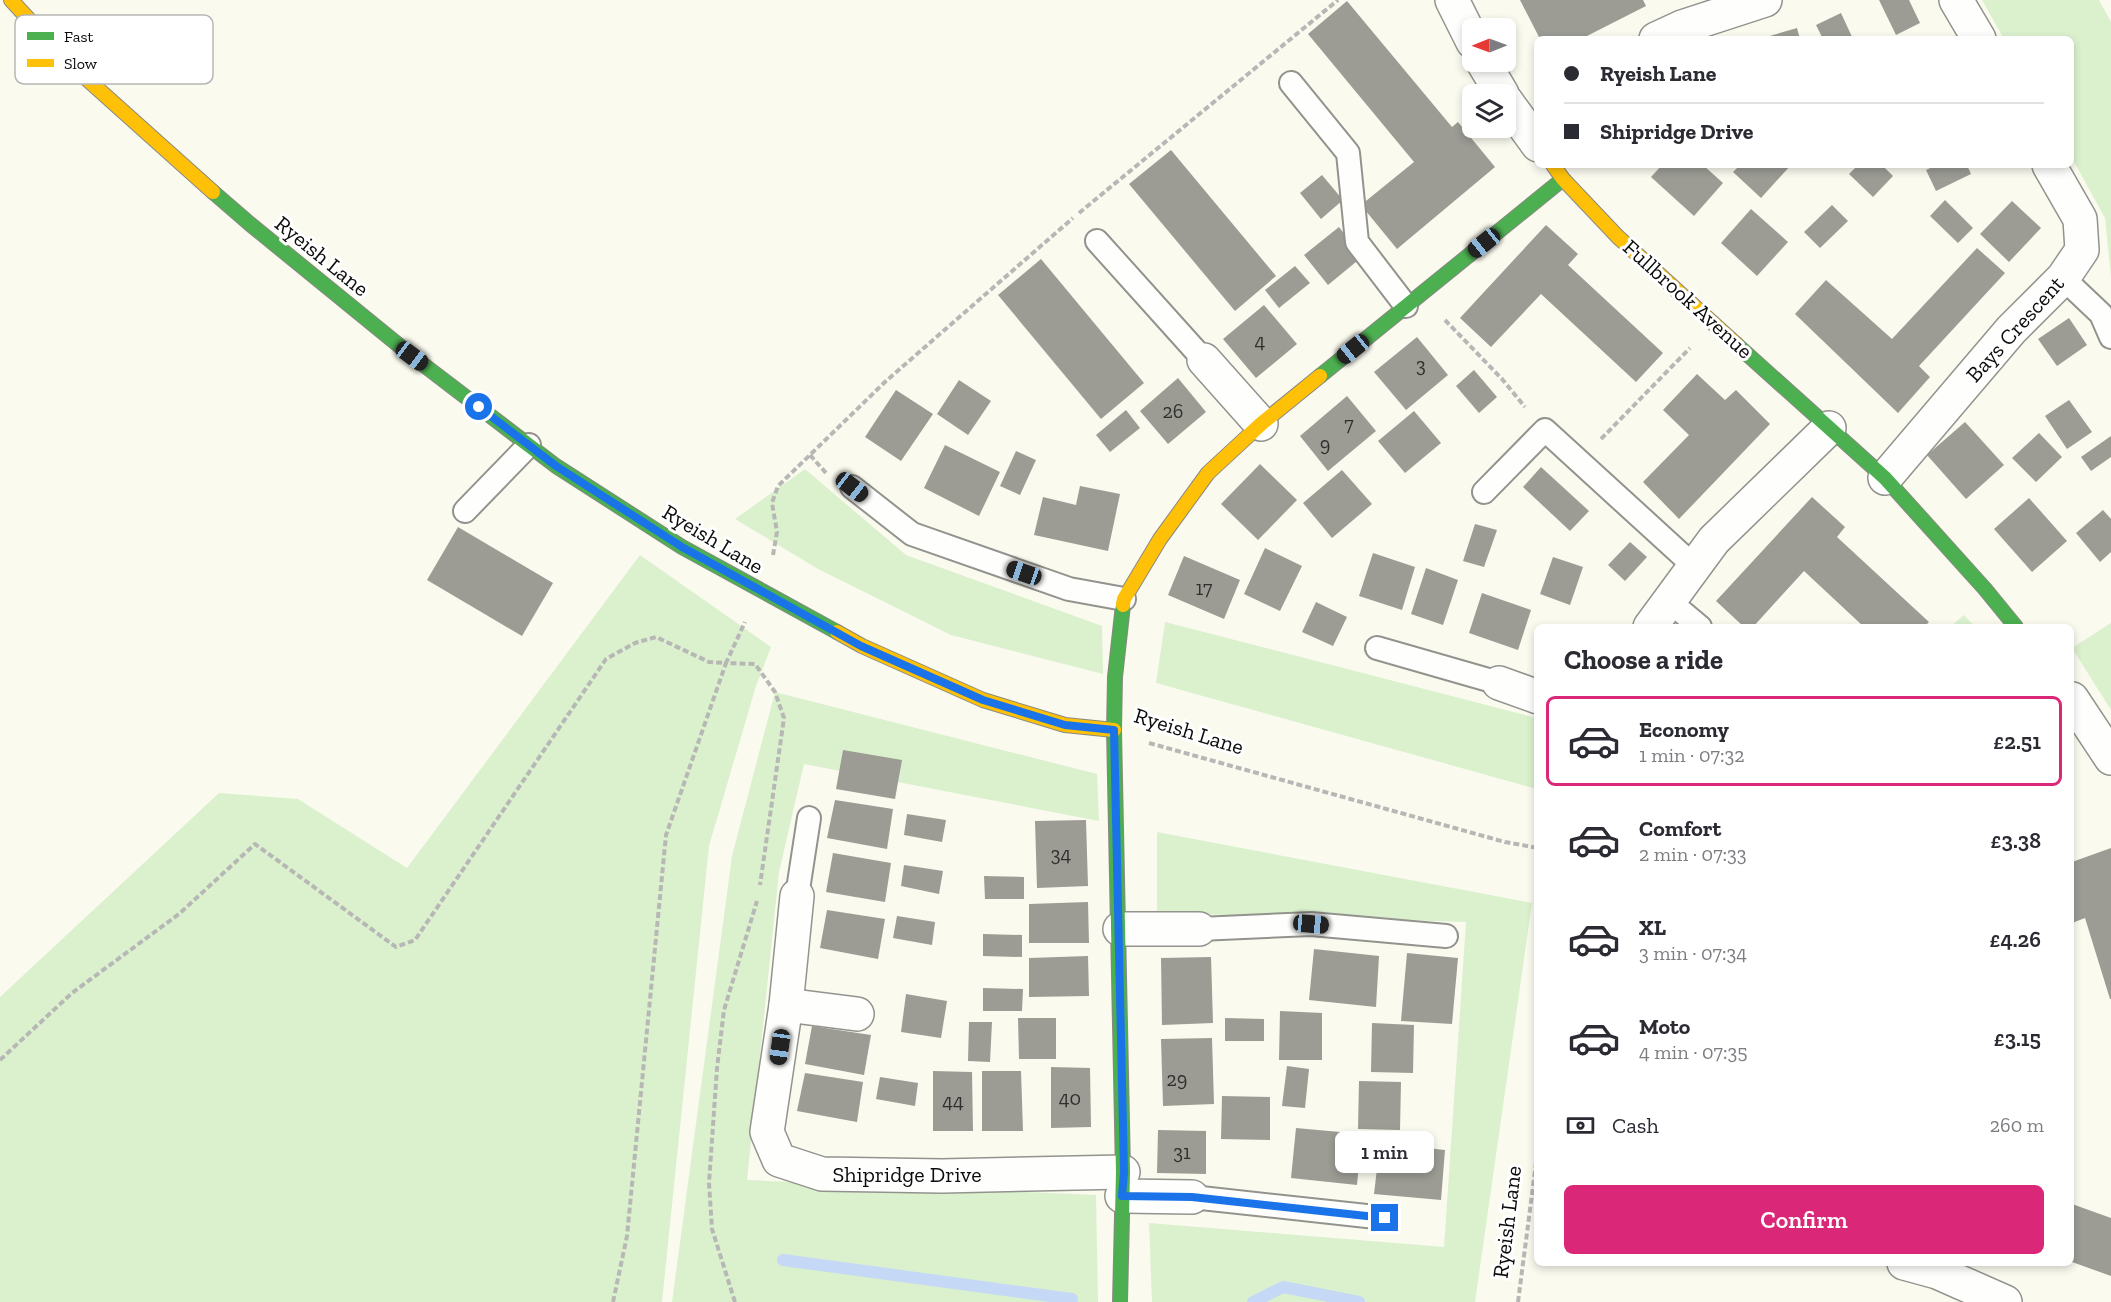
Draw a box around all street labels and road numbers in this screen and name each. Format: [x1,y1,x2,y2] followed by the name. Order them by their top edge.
[270,210,374,302] street label: Ryeish Lane
[1618,234,1758,364] street label: Fullbrook Avenue
[1960,270,2070,388] street label: Bays Crescent
[658,498,768,580] street label: Ryeish Lane
[1131,702,1247,760] street label: Ryeish Lane
[833,1161,981,1188] street label: Shipridge Drive
[1487,1164,1527,1280] street label: Ryeish Lane

